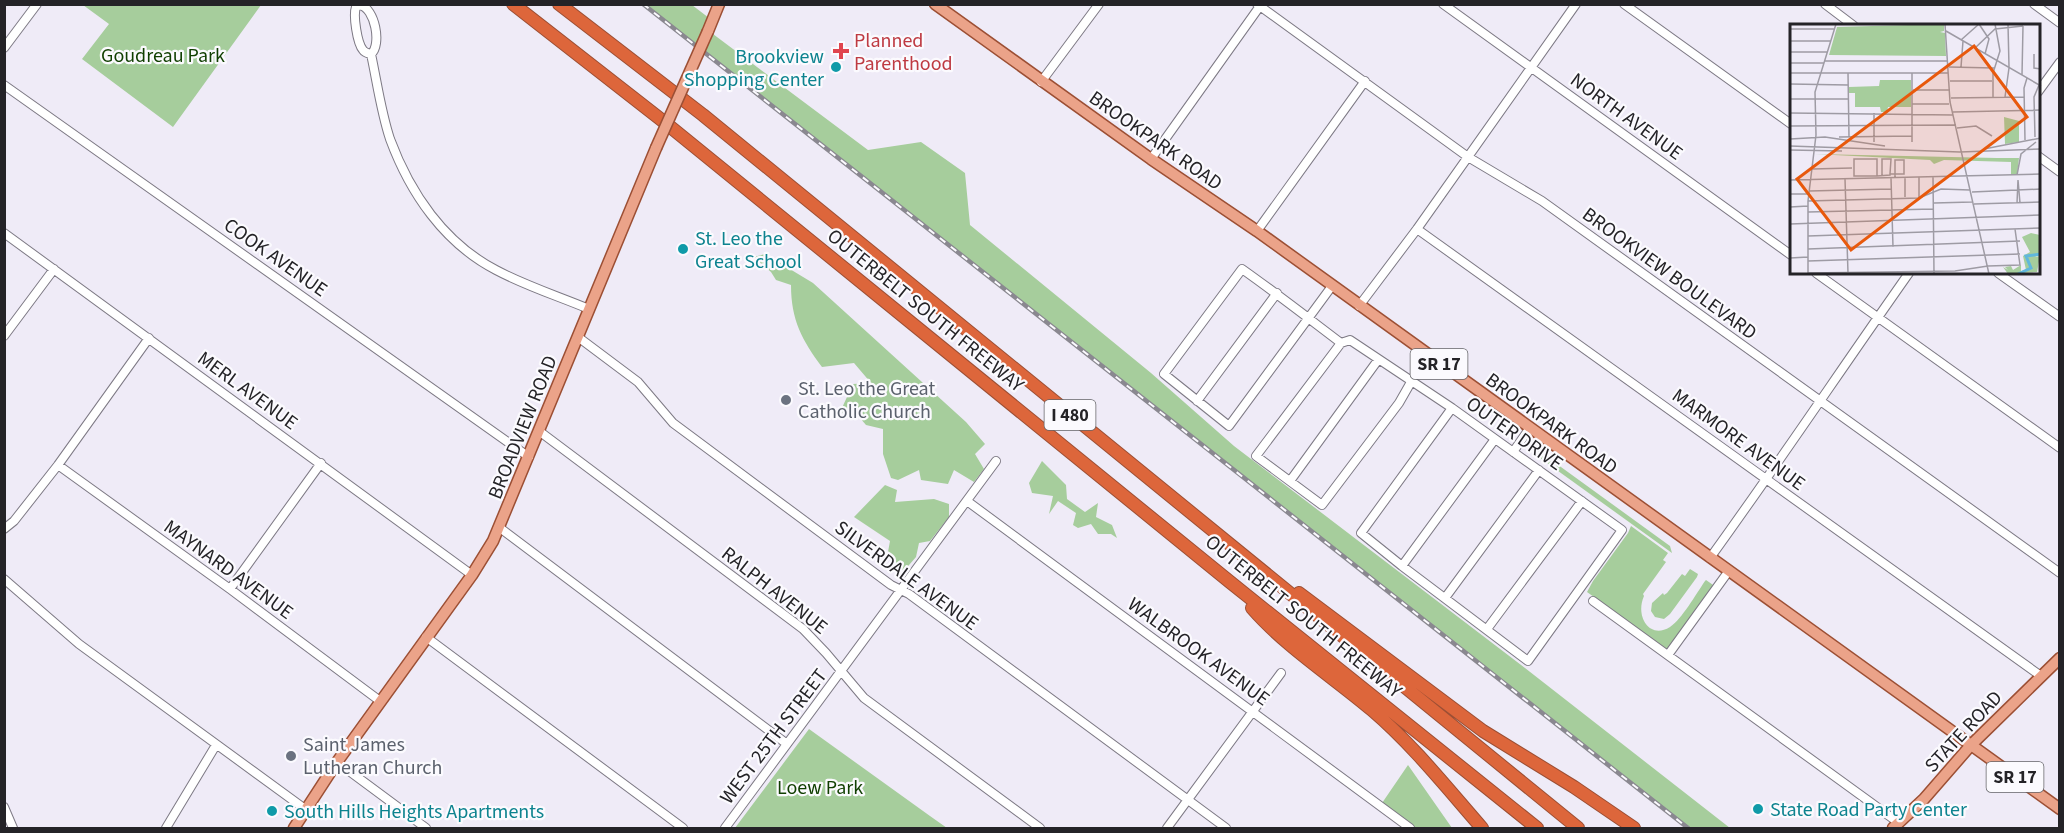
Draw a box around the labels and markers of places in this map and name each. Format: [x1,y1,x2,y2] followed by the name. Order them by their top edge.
[854,27,953,78] place label: Planned Parenthood
[832,42,850,60] marker: Planned Parenthood
[684,43,824,94] place label: Brookview Shopping Center
[829,60,843,74] marker: Brookview Shopping Center
[695,225,802,276] place label: St. Leo the Great School
[676,242,690,256] marker: St. Leo the Great School
[798,375,935,426] place label: St. Leo the Great Catholic Church
[779,393,793,407] marker: St. Leo the Great Catholic Church
[303,731,442,782] place label: Saint James Lutheran Church
[284,749,298,763] marker: Saint James Lutheran Church
[1770,796,1967,824] place label: State Road Party Center
[284,798,544,826] place label: South Hills Heights Apartments
[1751,802,1765,816] marker: State Road Party Center
[265,804,279,818] marker: South Hills Heights Apartments

